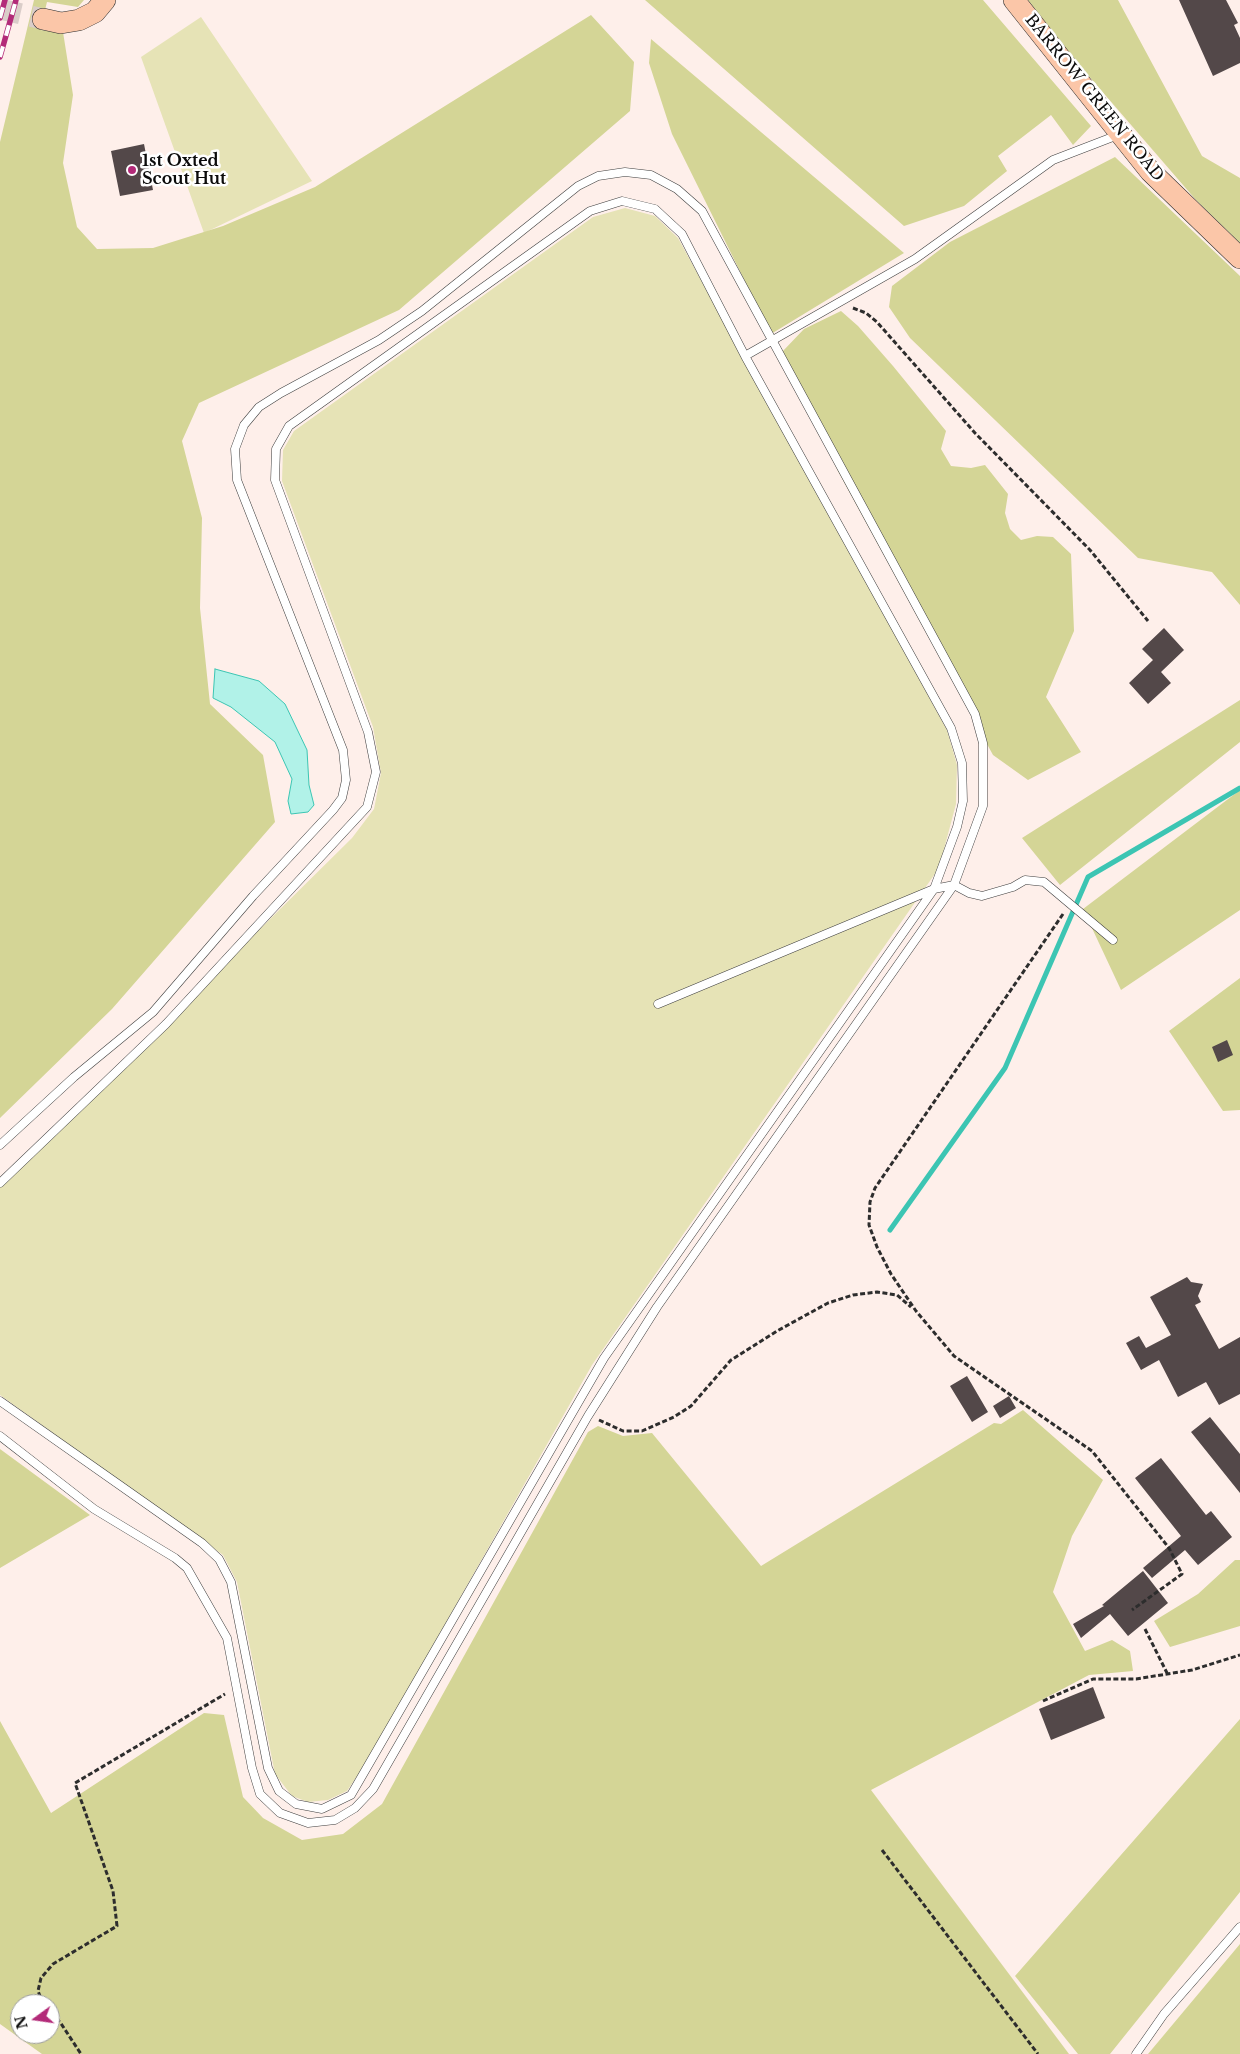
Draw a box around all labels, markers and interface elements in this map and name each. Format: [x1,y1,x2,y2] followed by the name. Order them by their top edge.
[1021,10,1167,186] street label: BARROW GREEN ROAD
[142,151,226,189] place label: 1st Oxted Scout Hut
[126,164,138,176] marker: 1st Oxted Scout Hut
[10,1994,60,2044] north arrow
[11,2014,32,2031] text: N

